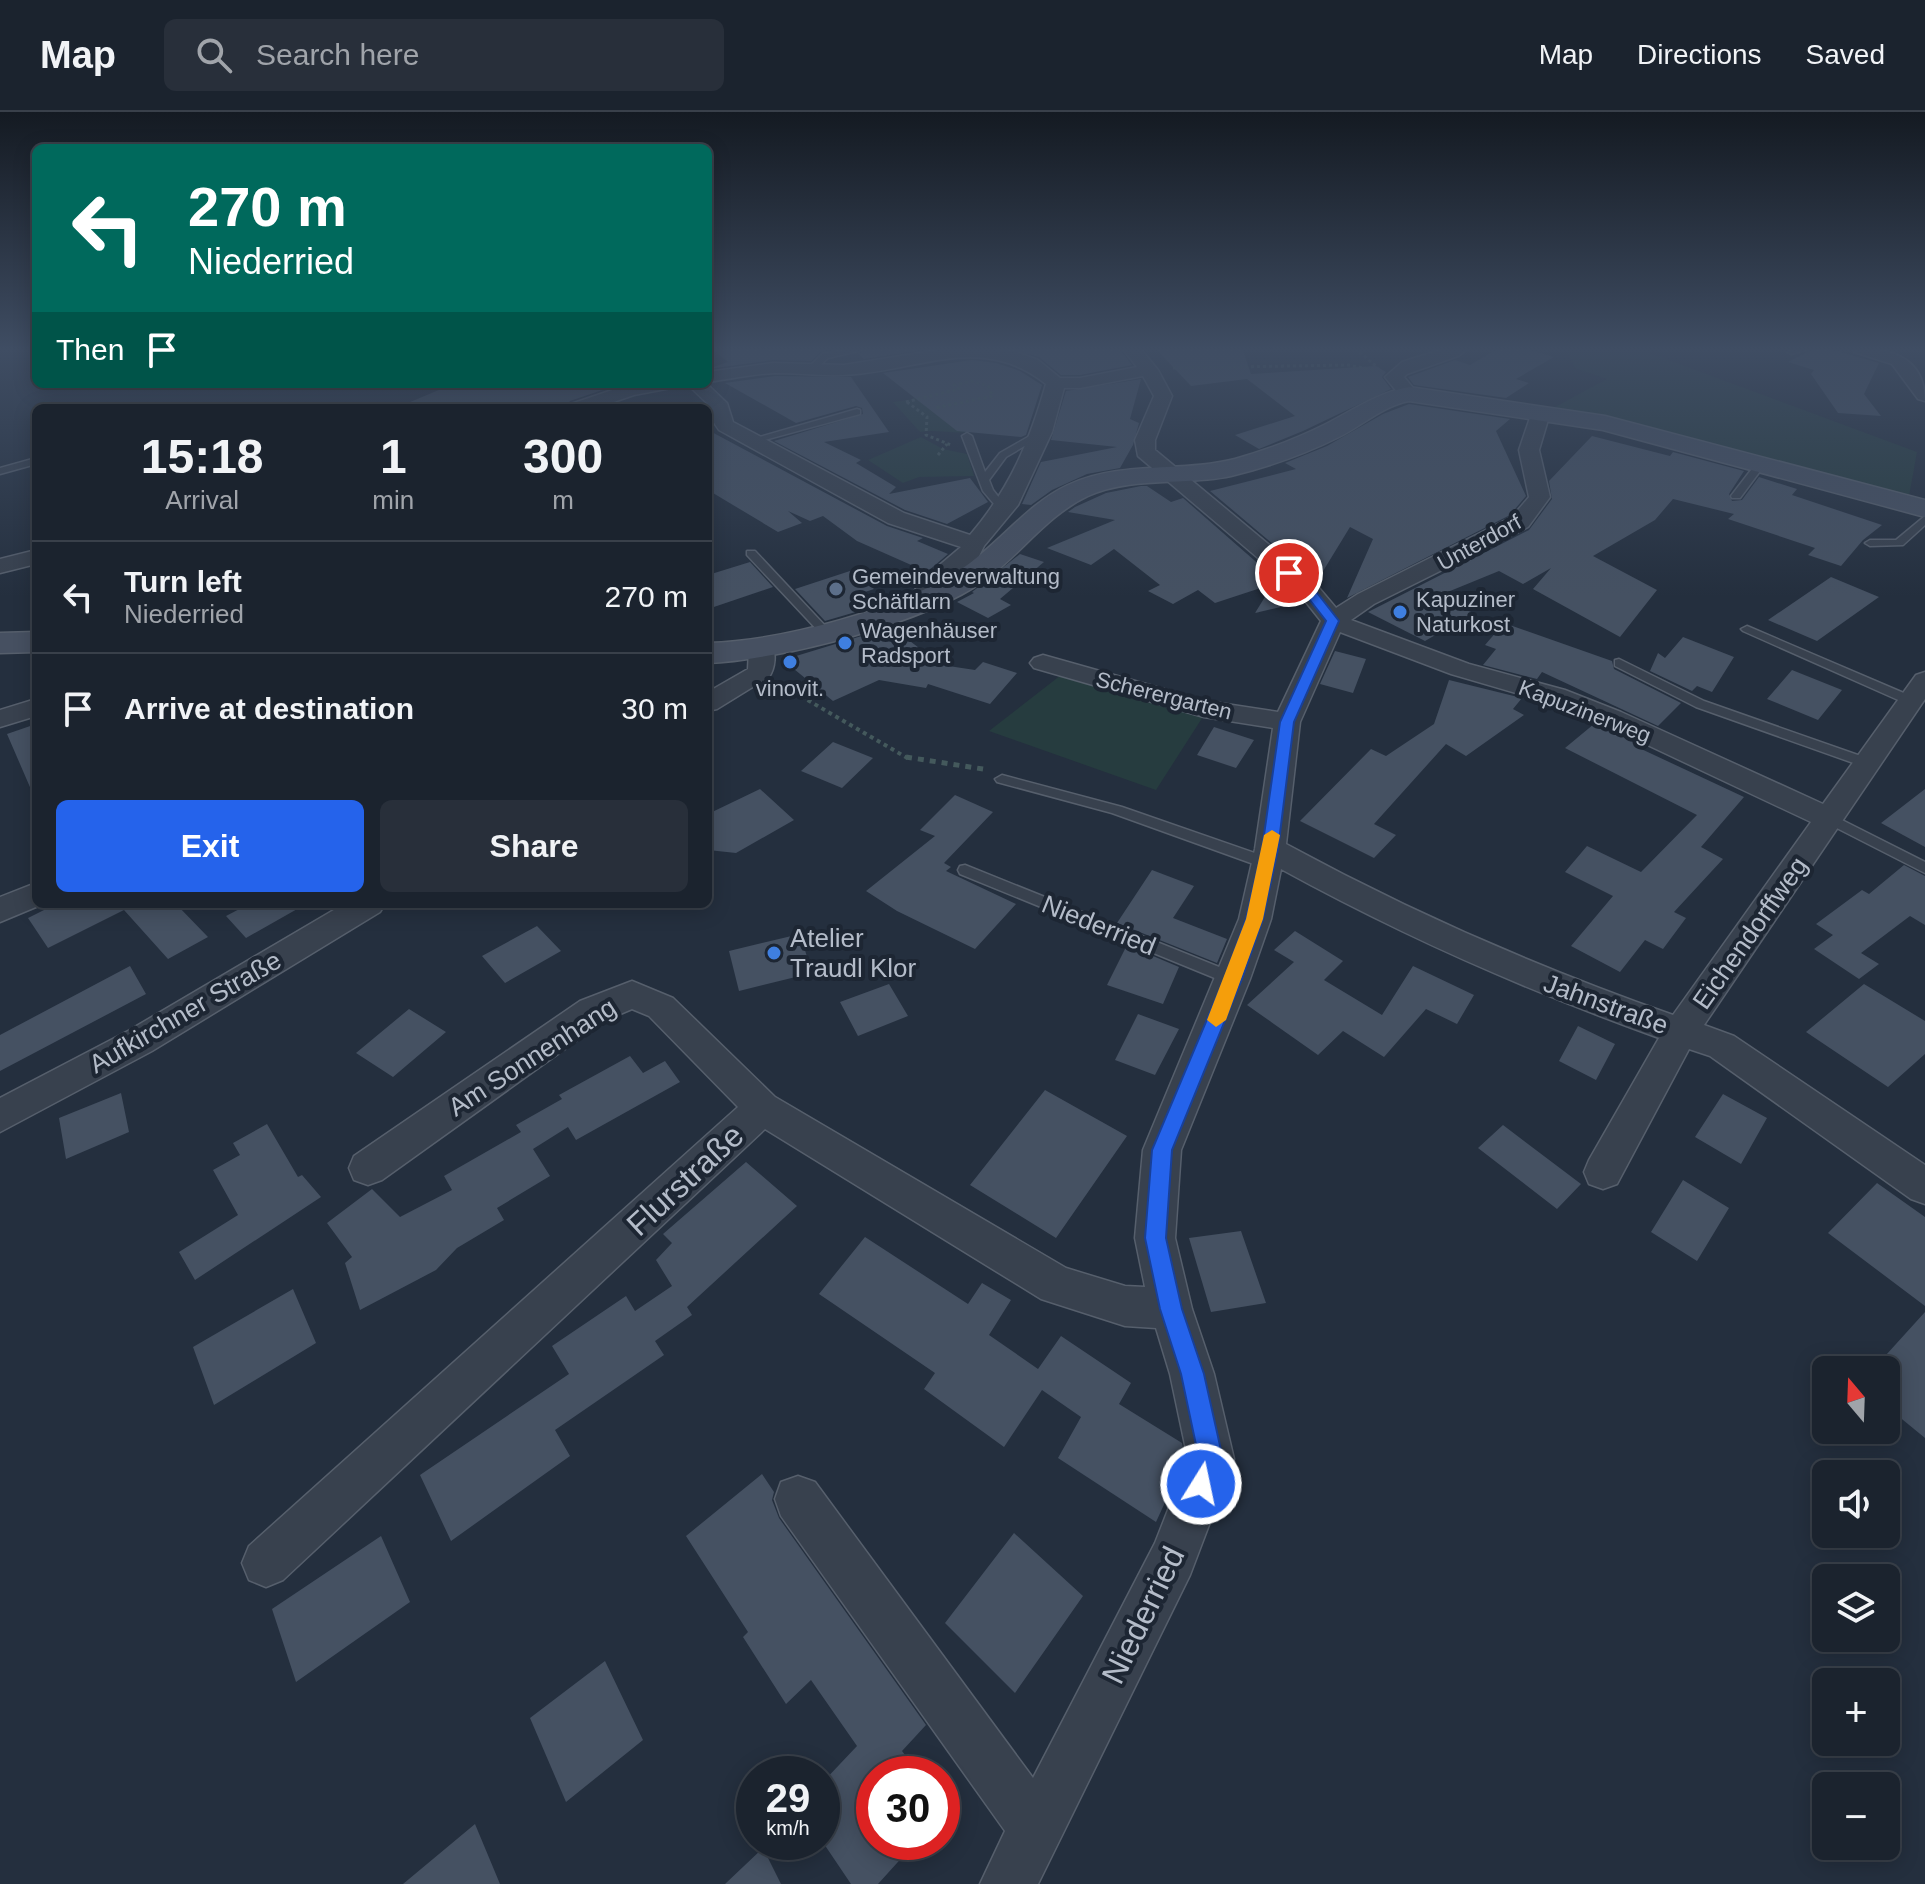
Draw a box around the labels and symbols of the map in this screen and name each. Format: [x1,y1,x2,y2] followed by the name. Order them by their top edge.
[1433,509,1526,576] street label: Unterdorf
[1255,539,1323,607] pin
[852,564,1060,614] place label: Gemeindeverwaltung Schäftlarn
[827,580,845,598] marker: Gemeindeverwaltung Schäftlarn
[1416,587,1515,637] place label: Kapuziner Naturkost
[1391,603,1409,621] marker: Kapuziner Naturkost
[861,618,997,668] place label: Wagenhäuser Radsport
[836,634,854,652] marker: Wagenhäuser Radsport
[781,653,799,671] marker: vinovit.
[1093,666,1235,724] street label: Scherergarten
[1515,675,1654,748] street label: Kapuzinerweg
[756,676,824,701] place label: vinovit.
[1686,851,1814,1015] street label: Eichendorffweg
[1038,889,1160,961] street label: Niederried
[790,923,917,983] place label: Atelier Traudl Klor
[765,944,783,962] marker: Atelier Traudl Klor
[84,945,286,1079] street label: Aufkirchner Straße
[1540,968,1672,1040] street label: Jahnstraße
[443,992,621,1122] street label: Am Sonnenhang
[619,1117,751,1243] street label: Flurstraße
[1812,1356,1900,1444] north arrow
[1159,1442,1243,1526] position arrow
[1094,1541,1192,1689] street label: Niederried
[856,1756,960,1860] speed limit sign: 30

